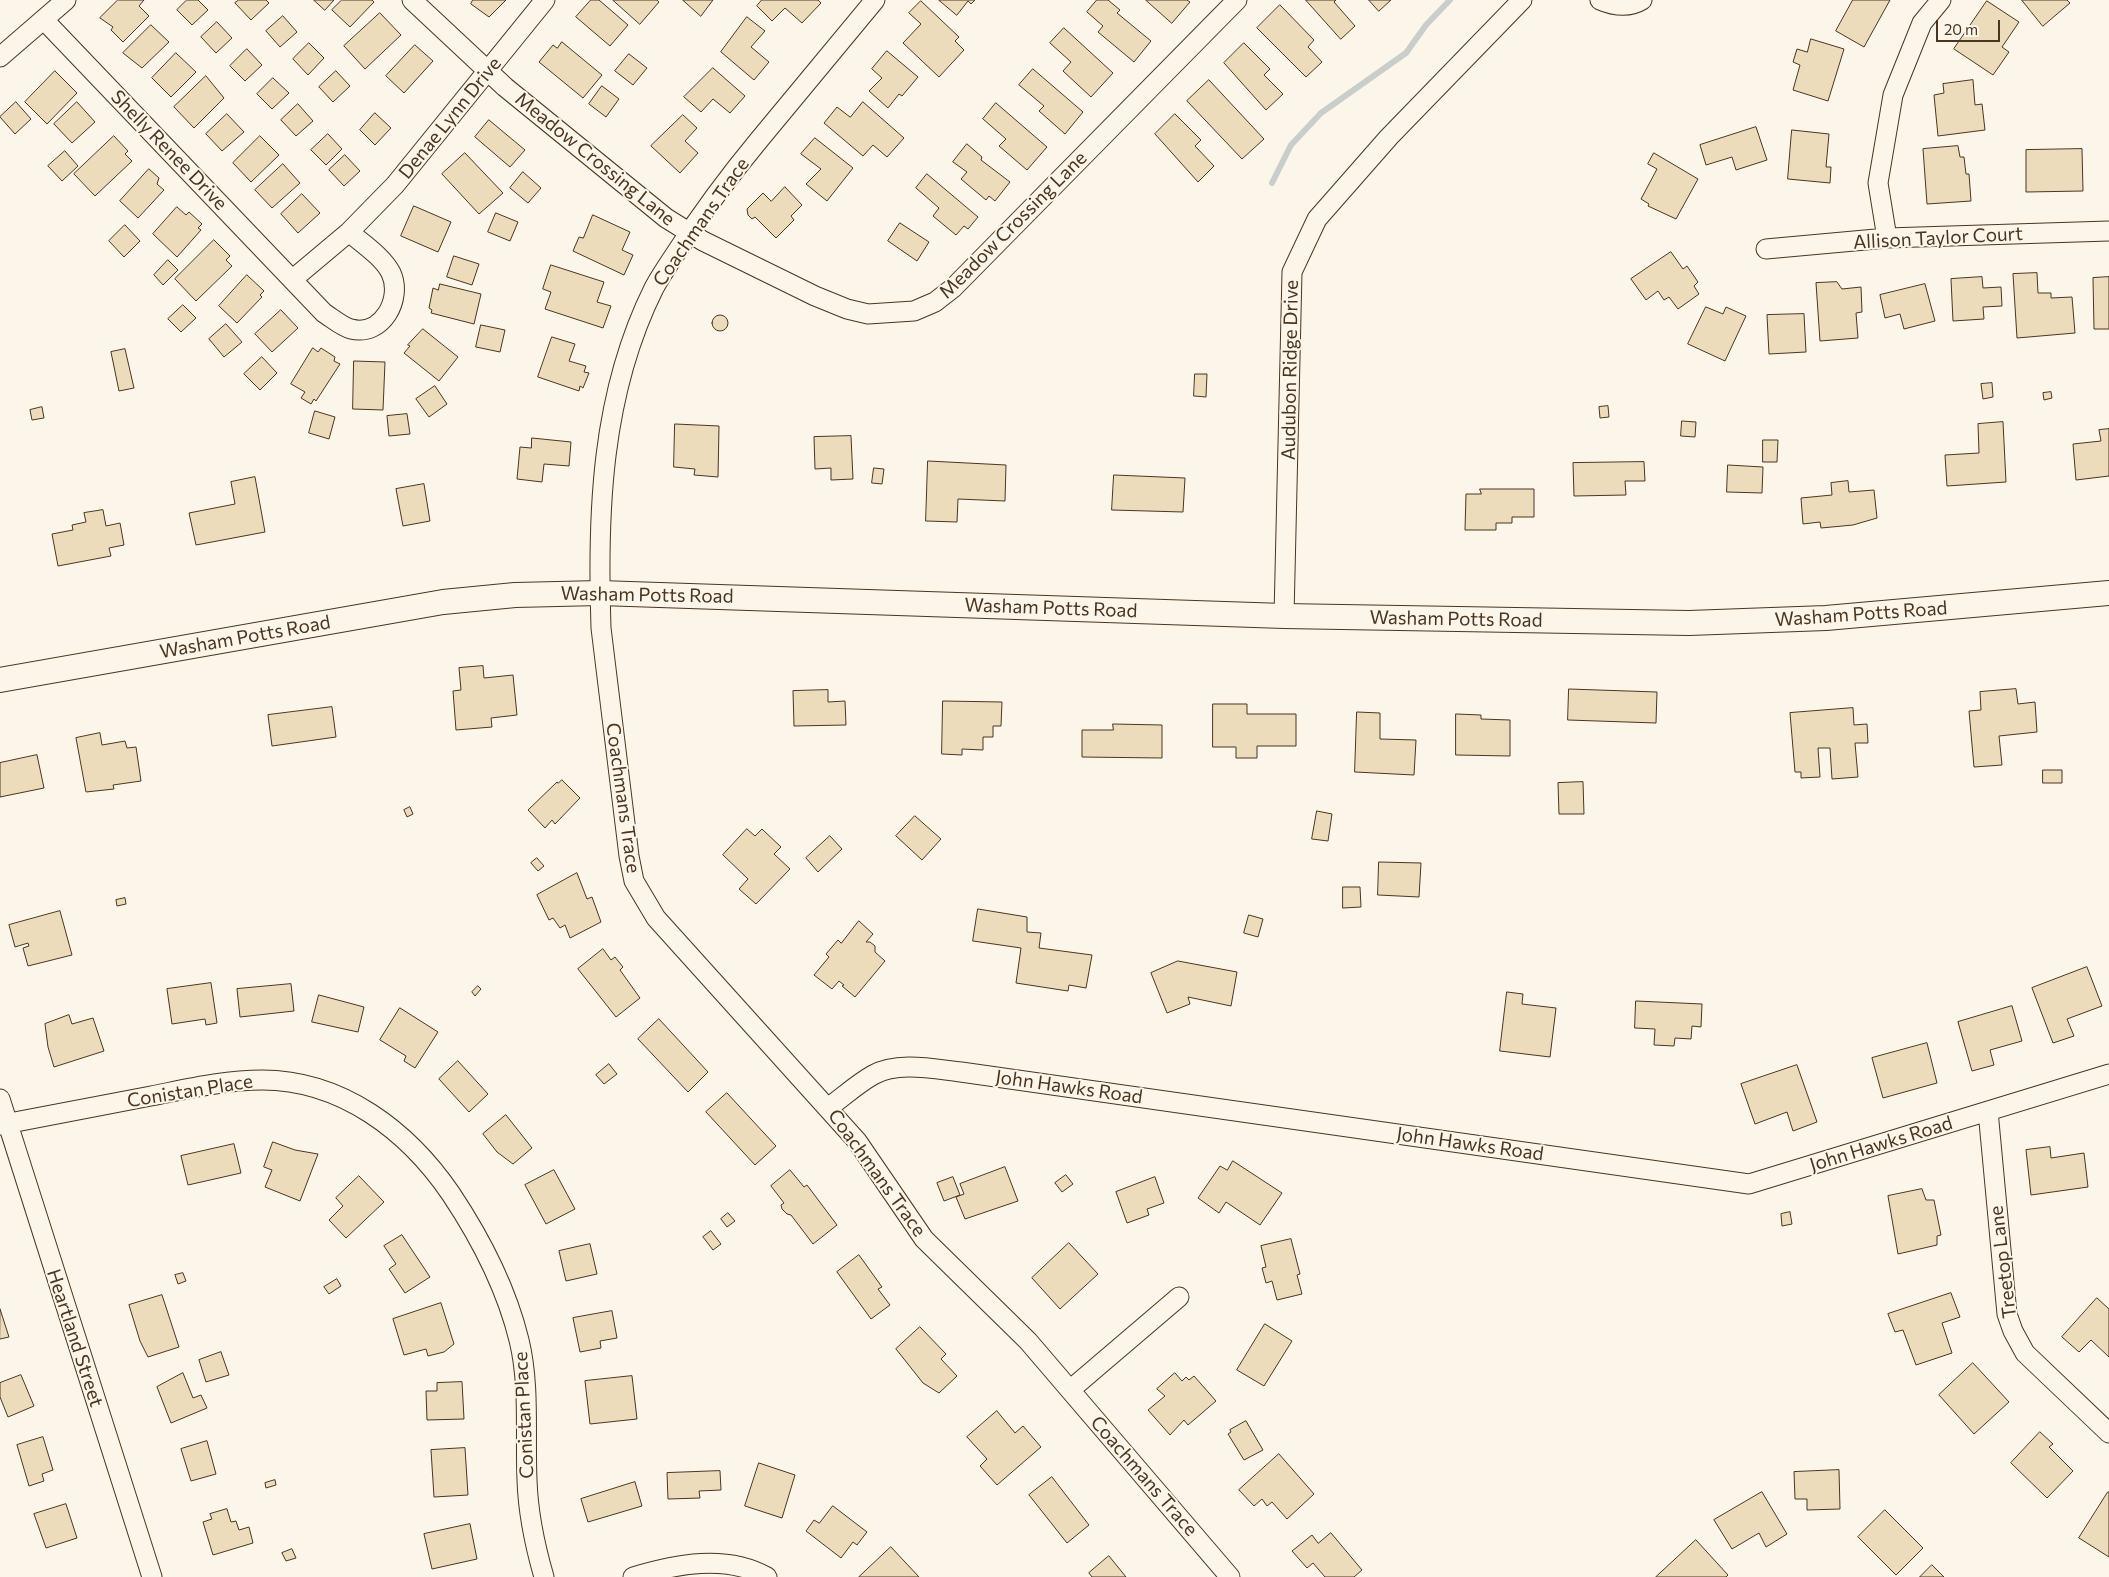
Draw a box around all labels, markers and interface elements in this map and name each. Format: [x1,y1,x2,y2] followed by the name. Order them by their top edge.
[1939,10,2003,42] scale bar
[1944,20,1978,38] text: 20 m
[394,53,506,183] street label: Denae Lynn Drive
[106,85,232,215] street label: Shelly Renee Drive
[510,88,680,230] street label: Meadow Crossing Lane
[935,147,1091,303] street label: Meadow Crossing Lane
[648,153,754,291] street label: Coachmans Trace
[1853,222,2023,254] street label: Allison Taylor Court
[1277,280,1303,460] street label: Audubon Ridge Drive
[560,582,734,608] street label: Washam Potts Road
[964,594,1138,622] street label: Washam Potts Road
[1774,597,1948,631] street label: Washam Potts Road
[1369,606,1543,632] street label: Washam Potts Road
[158,611,332,663] street label: Washam Potts Road
[601,721,645,875] street label: Coachmans Trace
[994,1065,1144,1109] street label: John Hawks Road
[125,1070,255,1112] street label: Conistan Place
[823,1105,931,1241] street label: Coachmans Trace
[1807,1111,1955,1177] street label: John Hawks Road
[1395,1122,1545,1166] street label: John Hawks Road
[1985,1204,2021,1320] street label: Treetop Lane
[42,1266,108,1410] street label: Heartland Street
[509,1351,539,1479] street label: Conistan Place
[1086,1411,1202,1541] street label: Coachmans Trace

